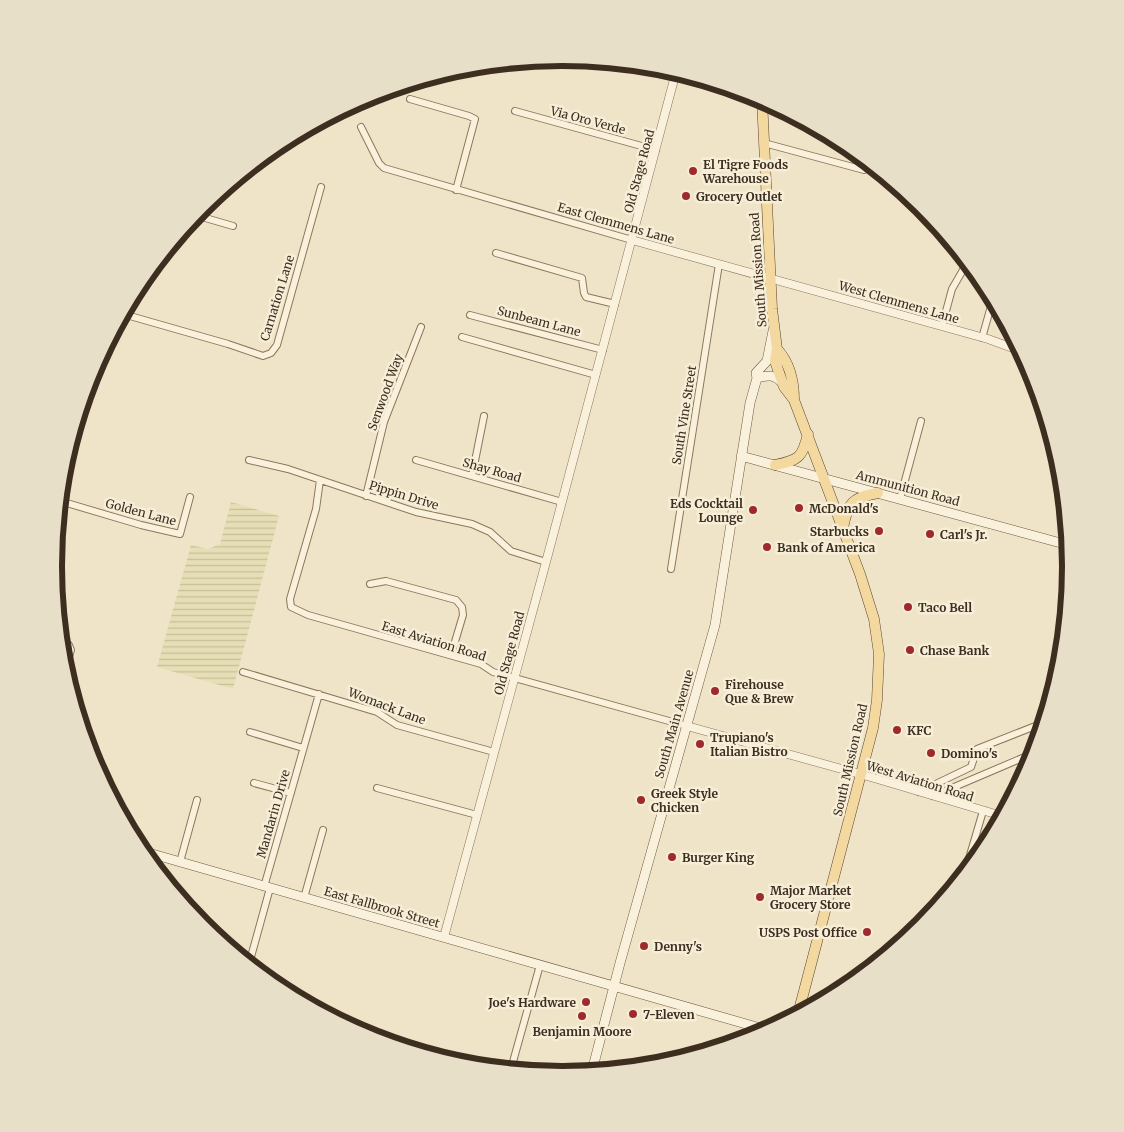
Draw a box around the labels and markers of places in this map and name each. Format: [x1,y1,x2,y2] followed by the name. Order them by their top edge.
[702,157,788,186] place label: El Tigre Foods Warehouse
[687,165,699,177] marker: El Tigre Foods Warehouse
[696,189,782,204] place label: Grocery Outlet
[680,190,692,202] marker: Grocery Outlet
[670,496,744,525] place label: Eds Cocktail Lounge
[809,501,878,516] place label: McDonald's
[793,502,805,514] marker: McDonald's
[747,504,759,516] marker: Eds Cocktail Lounge
[810,524,869,539] place label: Starbucks
[873,525,885,537] marker: Starbucks
[940,527,988,542] place label: Carl's Jr.
[924,528,936,540] marker: Carl's Jr.
[777,540,876,555] place label: Bank of America
[761,541,773,553] marker: Bank of America
[918,600,972,615] place label: Taco Bell
[902,601,914,613] marker: Taco Bell
[920,643,990,658] place label: Chase Bank
[904,644,916,656] marker: Chase Bank
[725,677,794,706] place label: Firehouse Que & Brew
[709,685,721,697] marker: Firehouse Que & Brew
[907,723,932,738] place label: KFC
[891,724,903,736] marker: KFC
[710,730,788,759] place label: Trupiano's Italian Bistro
[694,738,706,750] marker: Trupiano's Italian Bistro
[941,746,997,761] place label: Domino's
[925,747,937,759] marker: Domino's
[651,786,718,815] place label: Greek Style Chicken
[635,794,647,806] marker: Greek Style Chicken
[682,850,755,865] place label: Burger King
[666,851,678,863] marker: Burger King
[770,883,851,912] place label: Major Market Grocery Store
[754,891,766,903] marker: Major Market Grocery Store
[759,925,857,940] place label: USPS Post Office
[861,926,873,938] marker: USPS Post Office
[654,939,702,954] place label: Denny's
[638,940,650,952] marker: Denny's
[487,995,576,1010] place label: Joe's Hardware
[580,996,592,1008] marker: Joe's Hardware
[643,1007,695,1022] place label: 7-Eleven
[627,1008,639,1020] marker: 7-Eleven
[576,1010,588,1022] marker: Benjamin Moore
[532,1024,632,1039] place label: Benjamin Moore

